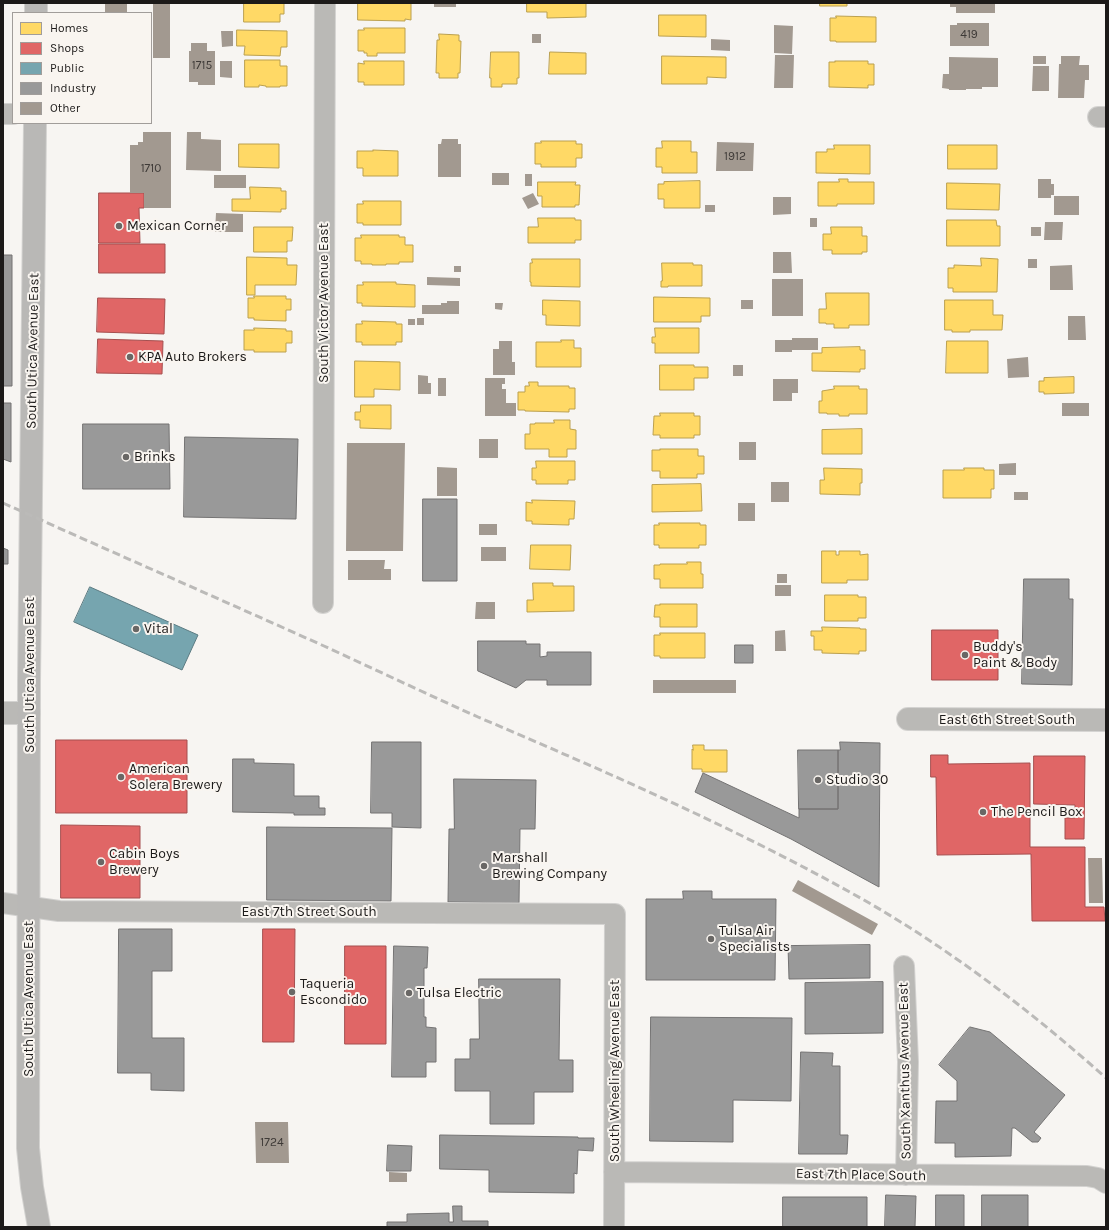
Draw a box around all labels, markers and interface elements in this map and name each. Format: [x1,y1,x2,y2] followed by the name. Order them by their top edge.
[12,12,152,124] legend
[50,21,88,35] text: Homes
[960,28,978,42] house number: 419
[50,41,84,55] text: Shops
[192,59,212,73] house number: 1715
[50,61,84,75] text: Public
[50,81,96,95] text: Industry
[50,101,80,115] text: Other
[724,150,746,164] house number: 1912
[141,162,161,176] house number: 1710
[127,218,226,234] place label: Mexican Corner
[114,221,124,231] marker: Mexican Corner
[316,223,332,383] street label: South Victor Avenue East
[23,273,43,429] street label: South Utica Avenue East
[138,349,247,365] place label: KPA Auto Brokers
[125,352,135,362] marker: KPA Auto Brokers
[134,449,176,465] place label: Brinks
[121,452,131,462] marker: Brinks
[22,597,38,753] street label: South Utica Avenue East
[144,621,173,637] place label: Vital
[131,624,141,634] marker: Vital
[973,639,1057,672] place label: Buddy's Paint & Body
[960,650,970,660] marker: Buddy's Paint & Body
[939,712,1075,728] street label: East 6th Street South
[129,761,222,794] place label: American Solera Brewery
[116,772,126,782] marker: American Solera Brewery
[826,772,888,788] place label: Studio 30
[813,775,823,785] marker: Studio 30
[991,804,1083,820] place label: The Pencil Box
[978,807,988,817] marker: The Pencil Box
[109,846,180,878] place label: Cabin Boys Brewery
[492,850,607,882] place label: Marshall Brewing Company
[96,857,106,867] marker: Cabin Boys Brewery
[479,861,489,871] marker: Marshall Brewing Company
[241,904,377,920] street label: East 7th Street South
[21,921,37,1077] street label: South Utica Avenue East
[719,923,790,956] place label: Tulsa Air Specialists
[706,934,716,944] marker: Tulsa Air Specialists
[300,976,367,1008] place label: Taqueria Escondido
[607,980,623,1162] street label: South Wheeling Avenue East
[895,982,915,1160] street label: South Xanthus Avenue East
[417,985,502,1001] place label: Tulsa Electric
[287,987,297,997] marker: Taqueria Escondido
[404,988,414,998] marker: Tulsa Electric
[260,1136,284,1150] house number: 1724
[796,1165,926,1185] street label: East 7th Place South

